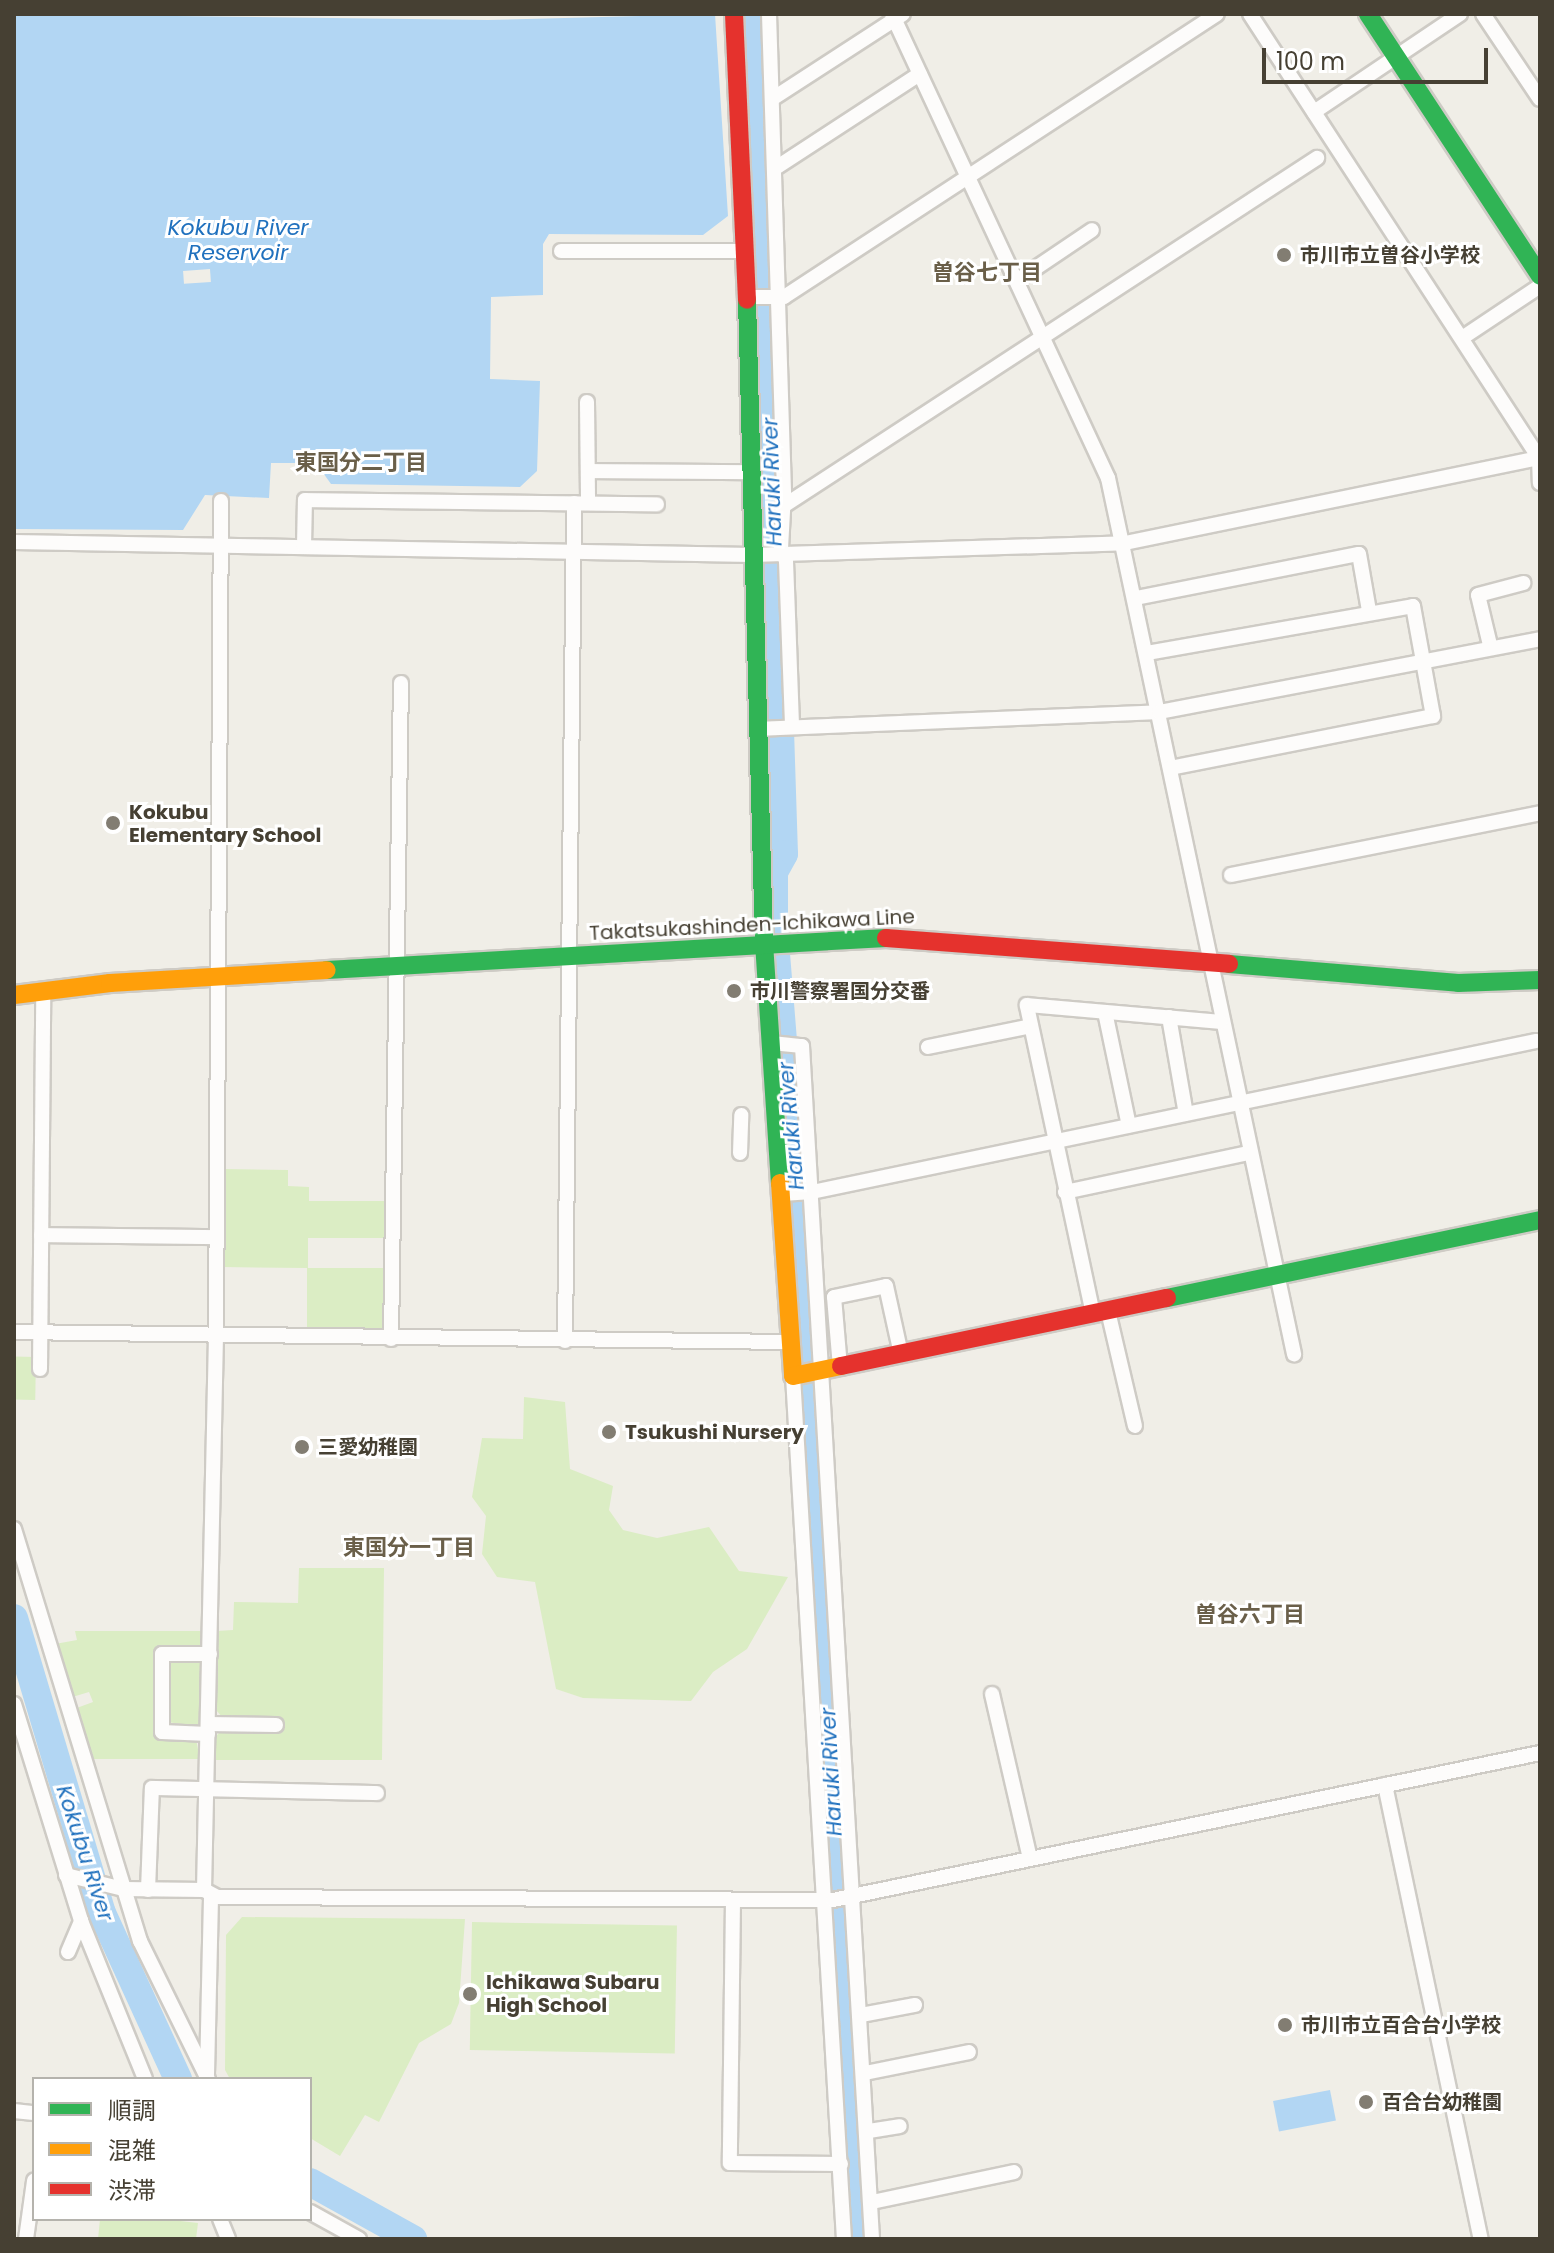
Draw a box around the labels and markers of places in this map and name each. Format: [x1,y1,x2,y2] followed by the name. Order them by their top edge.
[1300,243,1480,267] place label: 市川市立曽谷小学校
[1275,246,1293,264] marker: 市川市立曽谷小学校
[129,800,321,847] place label: Kokubu Elementary School
[104,814,122,832] marker: Kokubu Elementary School
[750,979,930,1003] place label: 市川警察署国分交番
[725,982,743,1000] marker: 市川警察署国分交番
[625,1420,804,1444] place label: Tsukushi Nursery
[600,1423,618,1441] marker: Tsukushi Nursery
[318,1435,418,1459] place label: 三愛幼稚園
[293,1438,311,1456] marker: 三愛幼稚園
[486,1970,659,2017] place label: Ichikawa Subaru High School
[461,1985,479,2003] marker: Ichikawa Subaru High School
[1301,2013,1501,2037] place label: 市川市立百合台小学校
[1276,2016,1294,2034] marker: 市川市立百合台小学校
[1382,2090,1502,2114] place label: 百合台幼稚園
[1357,2093,1375,2111] marker: 百合台幼稚園

